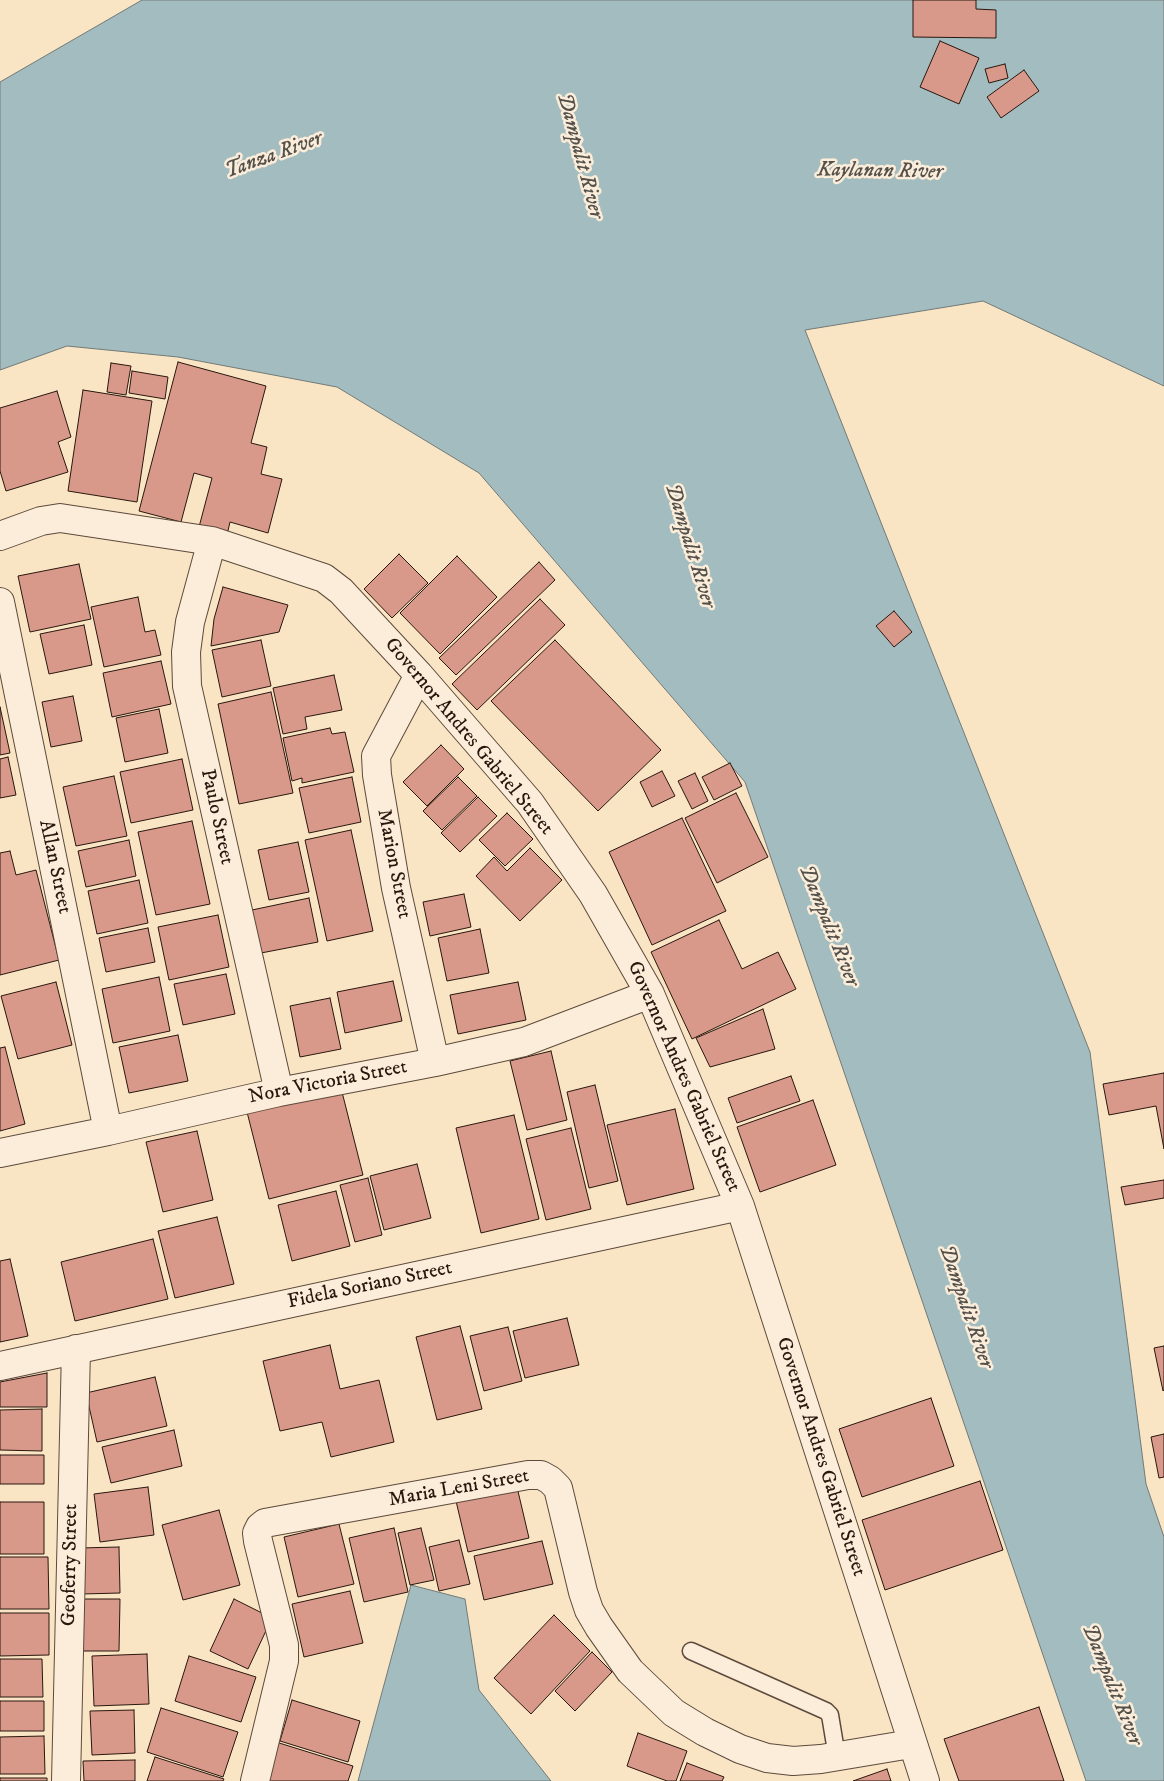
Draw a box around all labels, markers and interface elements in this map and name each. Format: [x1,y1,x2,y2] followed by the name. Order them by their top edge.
[550,90,608,222] water label: Dampalit River
[222,127,326,185] water label: Tanza River
[817,158,943,186] water label: Kaylanan River
[658,481,720,611] water label: Dampalit River
[378,634,558,840] street label: Governor Andres Gabriel Street
[194,767,238,867] street label: Paulo Street
[371,807,415,921] street label: Marion Street
[32,818,76,916] street label: Allan Street
[792,862,864,990] water label: Dampalit River
[621,958,745,1196] street label: Governor Andres Gabriel Street
[247,1056,409,1110] street label: Nora Victoria Street
[932,1242,998,1372] water label: Dampalit River
[286,1257,454,1315] street label: Fidela Soriano Street
[770,1334,870,1580] street label: Governor Andres Gabriel Street
[387,1465,531,1513] street label: Maria Leni Street
[58,1504,84,1626] street label: Geoferry Street
[1075,1621,1147,1749] water label: Dampalit River

